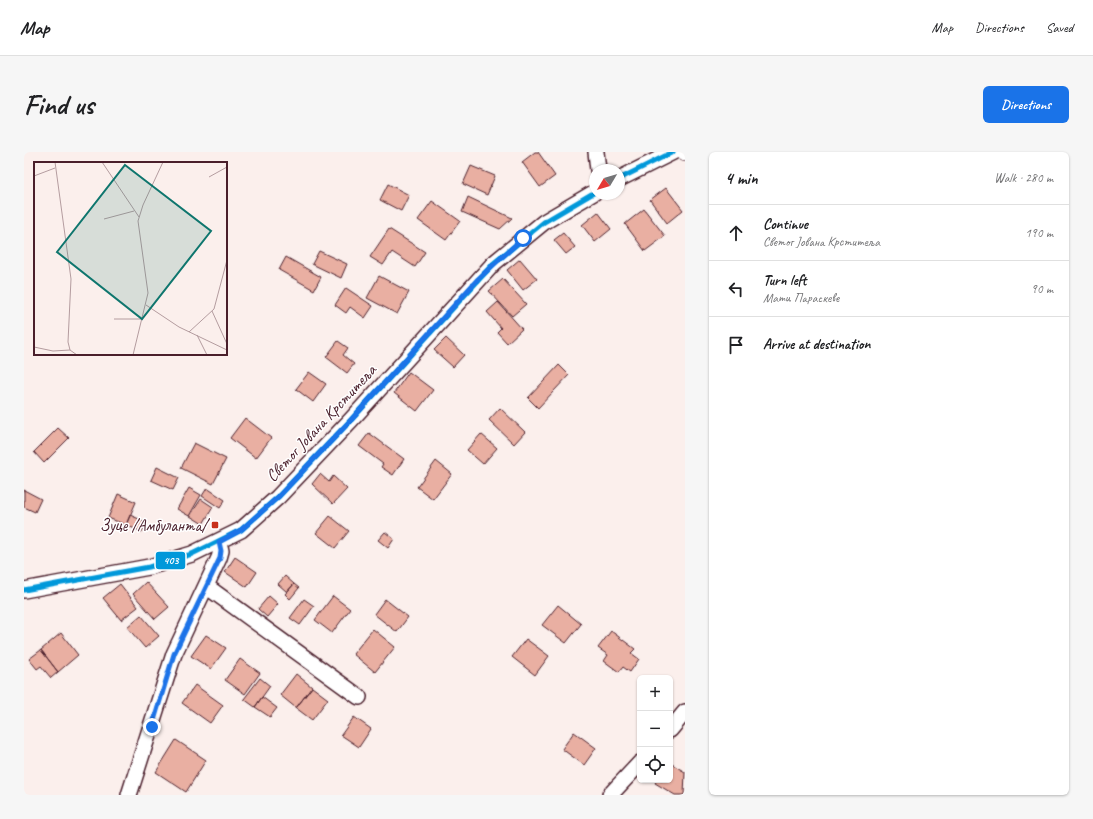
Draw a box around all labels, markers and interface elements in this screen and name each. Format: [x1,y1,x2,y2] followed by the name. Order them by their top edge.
[20,16,50,40] text: Map
[932,19,953,36] text: Map
[975,19,1024,36] text: Directions
[1046,19,1073,36] text: Saved
[983,86,1069,123] button: Directions
[24,87,94,122] text: Find us
[34,162,227,355] inset map
[589,164,625,200] north arrow
[725,168,758,189] text: 4 min
[994,170,1053,186] text: Walk · 280 m
[763,215,808,234] text: Continue
[725,222,747,244] icon: ahead
[1025,225,1053,241] text: 190 m
[514,229,532,247] route start
[763,234,880,250] text: Светог Јована Крститеља
[763,271,806,290] text: Turn left
[725,278,747,300] icon: left
[1031,281,1053,297] text: 90 m
[763,290,839,306] text: Мати Параскеве
[725,334,747,356] icon: arrive
[763,335,870,354] text: Arrive at destination
[261,359,382,486] street label: Светог Јована Крститеља
[100,515,210,536] place label: Зуце /Амбуланта/
[210,520,220,530] marker: Зуце /Амбуланта/
[155,551,186,570] line badge: 403
[164,553,179,567] text: 403
[637,675,673,783] map controls
[637,675,673,711] button: +
[637,711,673,747] button: −
[143,718,161,736] route end
[637,747,673,783] button: locate

